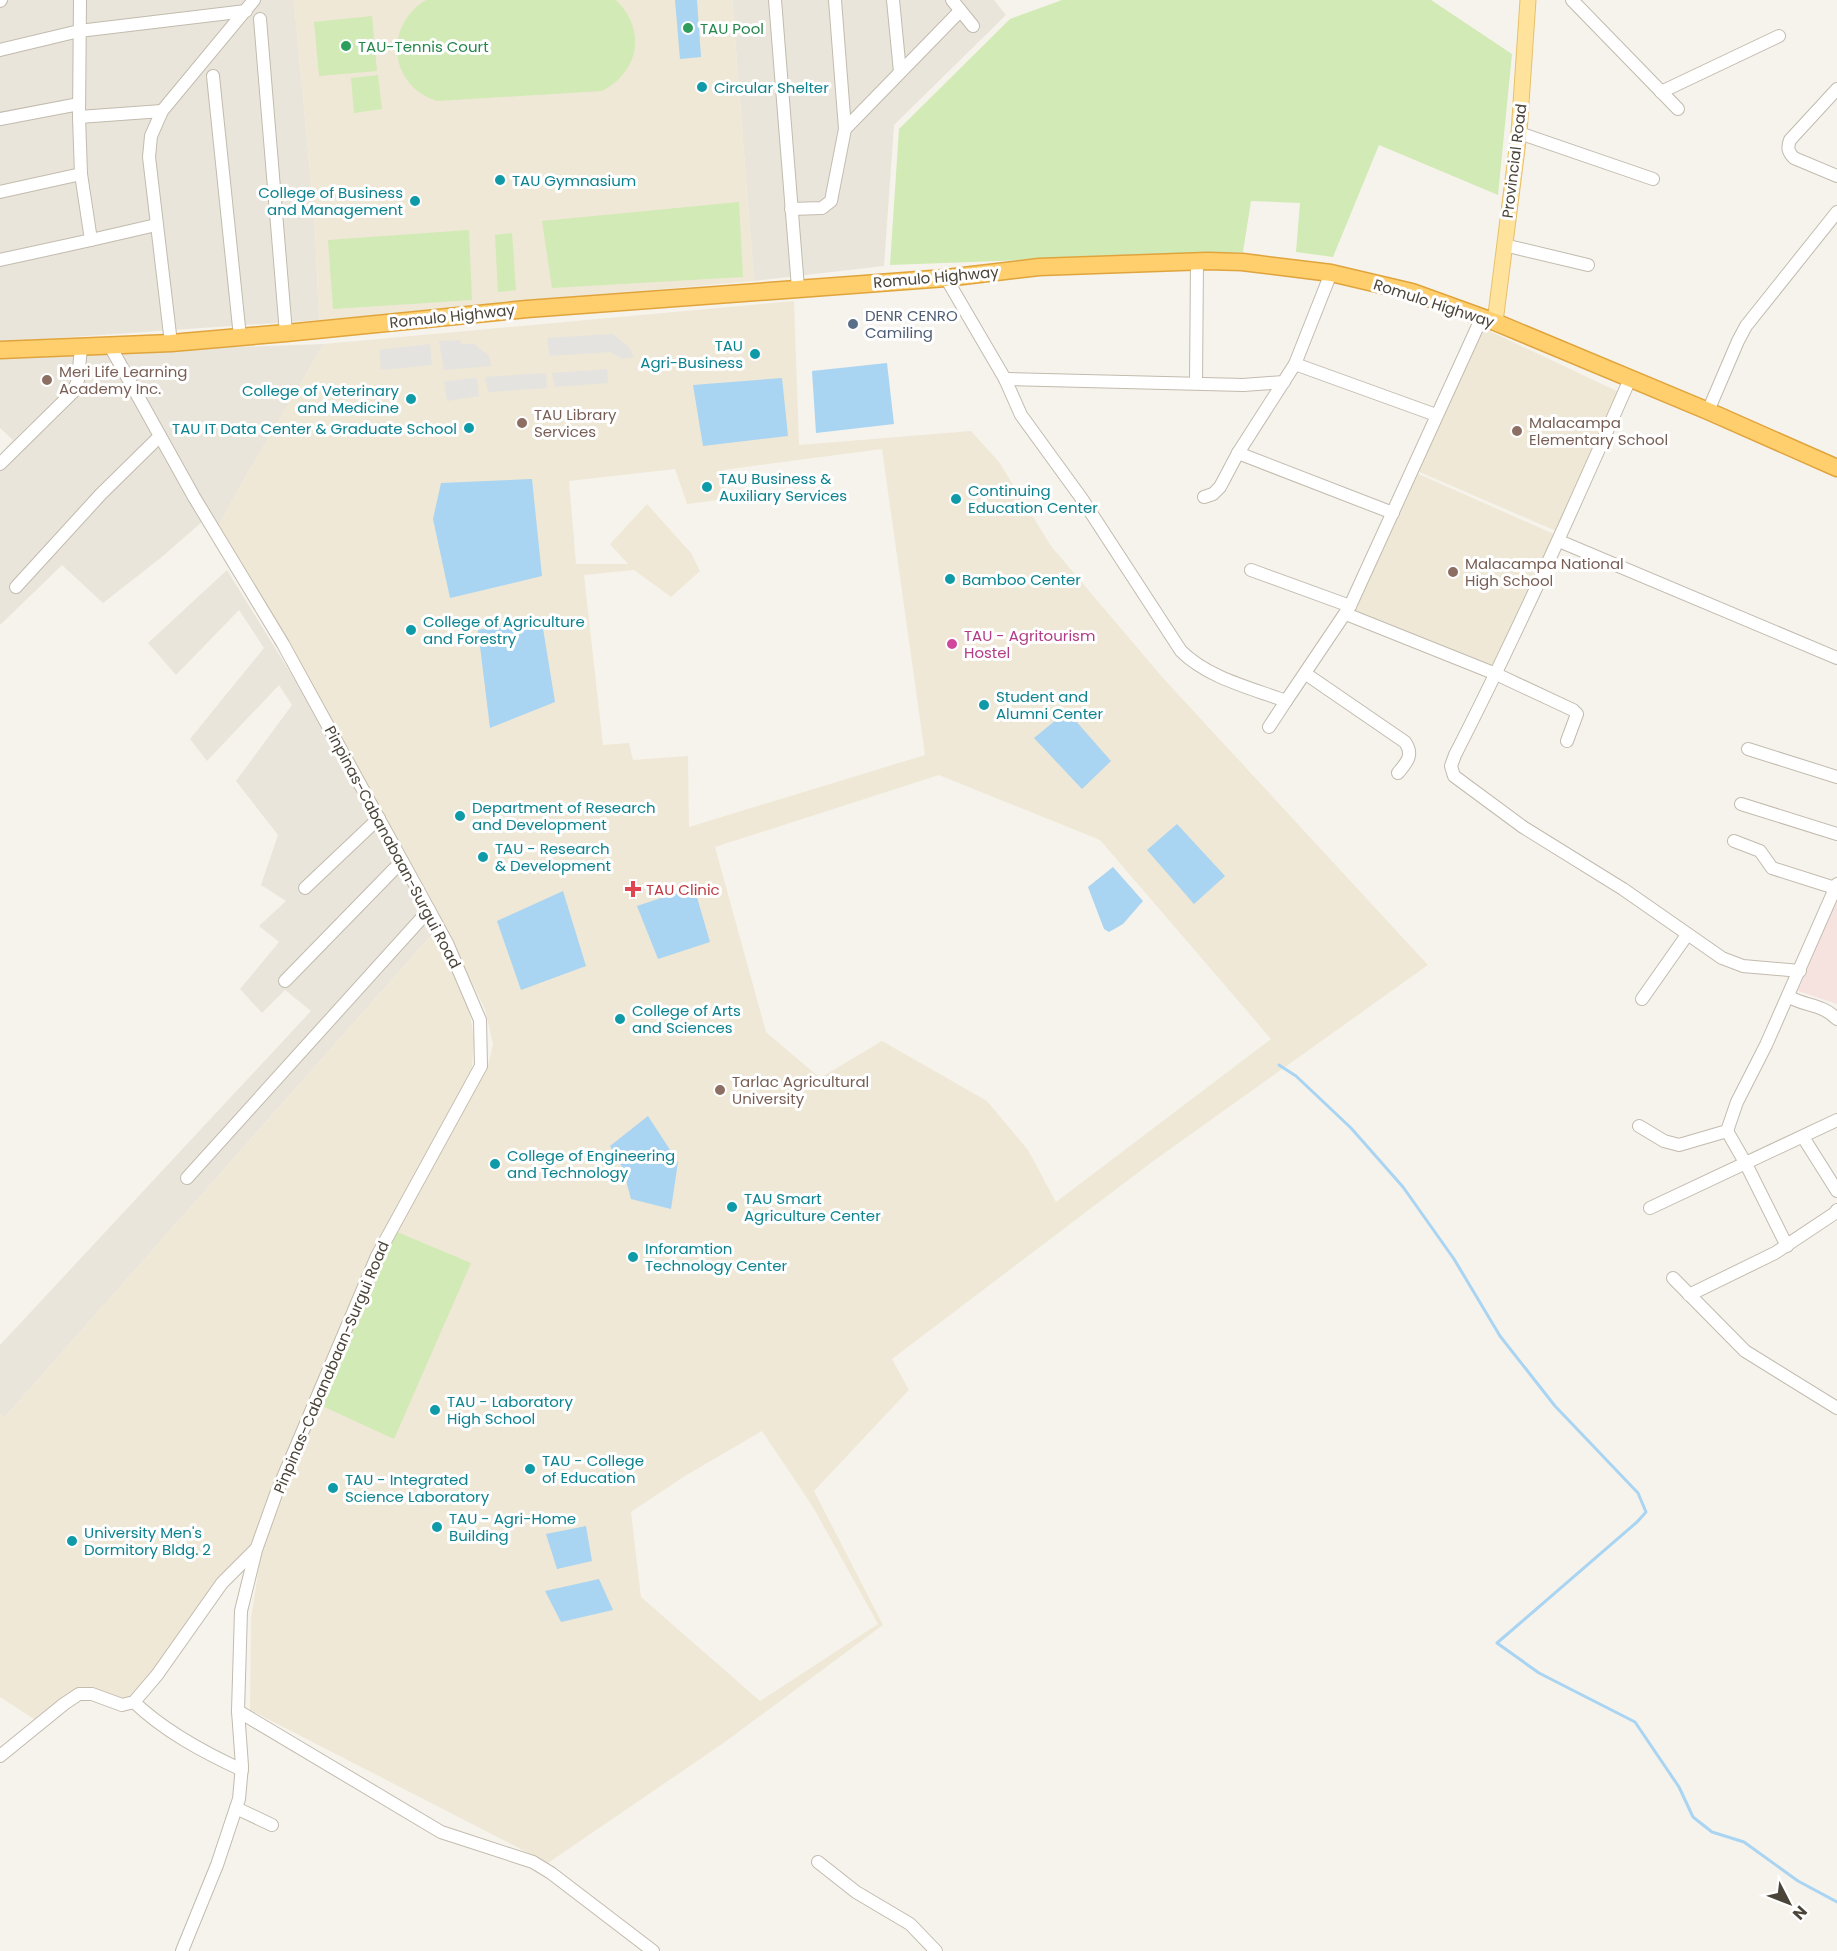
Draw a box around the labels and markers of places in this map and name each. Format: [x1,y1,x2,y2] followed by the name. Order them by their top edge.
[700,18,764,39] place label: TAU Pool
[681,21,695,35] marker: TAU Pool
[358,36,489,57] place label: TAU-Tennis Court
[339,39,353,53] marker: TAU-Tennis Court
[714,77,829,98] place label: Circular Shelter
[695,80,709,94] marker: Circular Shelter
[512,170,636,191] place label: TAU Gymnasium
[493,173,507,187] marker: TAU Gymnasium
[258,182,403,220] place label: College of Business and Management
[408,194,422,208] marker: College of Business and Management
[865,305,958,343] place label: DENR CENRO Camiling
[846,317,860,331] marker: DENR CENRO Camiling
[640,335,743,373] place label: TAU Agri-Business
[748,347,762,361] marker: TAU Agri-Business
[59,361,187,399] place label: Meri Life Learning Academy Inc.
[40,373,54,387] marker: Meri Life Learning Academy Inc.
[242,380,400,418] place label: College of Veterinary and Medicine
[404,392,418,406] marker: College of Veterinary and Medicine
[534,404,617,442] place label: TAU Library Services
[1529,412,1668,450] place label: Malacampa Elementary School
[515,416,529,430] marker: TAU Library Services
[172,418,457,439] place label: TAU IT Data Center & Graduate School
[462,421,476,435] marker: TAU IT Data Center & Graduate School
[1510,424,1524,438] marker: Malacampa Elementary School
[719,468,847,506] place label: TAU Business & Auxiliary Services
[700,480,714,494] marker: TAU Business & Auxiliary Services
[968,480,1098,518] place label: Continuing Education Center
[949,492,963,506] marker: Continuing Education Center
[1465,553,1624,591] place label: Malacampa National High School
[1446,565,1460,579] marker: Malacampa National High School
[962,569,1081,590] place label: Bamboo Center
[943,572,957,586] marker: Bamboo Center
[423,611,585,649] place label: College of Agriculture and Forestry
[404,623,418,637] marker: College of Agriculture and Forestry
[964,625,1095,663] place label: TAU - Agritourism Hostel
[945,637,959,651] marker: TAU - Agritourism Hostel
[996,686,1103,724] place label: Student and Alumni Center
[977,698,991,712] marker: Student and Alumni Center
[472,797,656,835] place label: Department of Research and Development
[453,809,467,823] marker: Department of Research and Development
[495,838,611,876] place label: TAU - Research & Development
[476,850,490,864] marker: TAU - Research & Development
[646,879,720,900] place label: TAU Clinic
[624,880,642,898] marker: TAU Clinic
[632,1000,741,1038] place label: College of Arts and Sciences
[613,1012,627,1026] marker: College of Arts and Sciences
[732,1071,869,1109] place label: Tarlac Agricultural University
[713,1083,727,1097] marker: Tarlac Agricultural University
[507,1145,675,1183] place label: College of Engineering and Technology
[488,1157,502,1171] marker: College of Engineering and Technology
[744,1188,881,1226] place label: TAU Smart Agriculture Center
[725,1200,739,1214] marker: TAU Smart Agriculture Center
[645,1238,787,1276] place label: Inforamtion Technology Center
[626,1250,640,1264] marker: Inforamtion Technology Center
[447,1391,573,1429] place label: TAU - Laboratory High School
[428,1403,442,1417] marker: TAU - Laboratory High School
[542,1450,644,1488] place label: TAU - College of Education
[523,1462,537,1476] marker: TAU - College of Education
[345,1469,490,1507] place label: TAU - Integrated Science Laboratory
[326,1481,340,1495] marker: TAU - Integrated Science Laboratory
[449,1508,576,1546] place label: TAU - Agri-Home Building
[430,1520,444,1534] marker: TAU - Agri-Home Building
[84,1522,211,1560] place label: University Men's Dormitory Bldg. 2
[65,1534,79,1548] marker: University Men's Dormitory Bldg. 2

